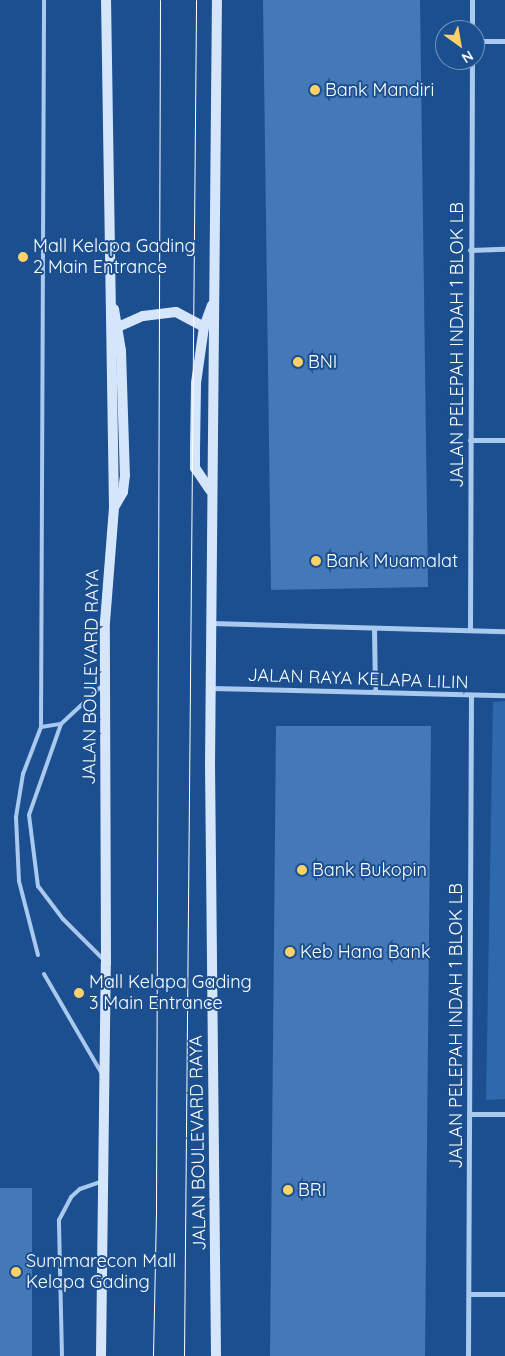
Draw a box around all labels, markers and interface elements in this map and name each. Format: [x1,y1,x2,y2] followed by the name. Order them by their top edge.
[435,20,485,70] north arrow
[458,47,477,67] text: N
[325,79,434,101] place label: Bank Mandiri
[309,84,321,96] marker: Bank Mandiri
[446,202,468,488] street label: JALAN PELEPAH INDAH 1 BLOK LB
[33,236,196,278] place label: Mall Kelapa Gading 2 Main Entrance
[17,251,29,263] marker: Mall Kelapa Gading 2 Main Entrance
[308,351,337,373] place label: BNI
[292,356,304,368] marker: BNI
[326,550,458,572] place label: Bank Muamalat
[310,555,322,567] marker: Bank Muamalat
[78,569,104,785] street label: JALAN BOULEVARD RAYA
[247,664,469,694] street label: JALAN RAYA KELAPA LILIN
[312,859,427,881] place label: Bank Bukopin
[296,864,308,876] marker: Bank Bukopin
[445,883,467,1169] street label: JALAN PELEPAH INDAH 1 BLOK LB
[300,941,431,963] place label: Keb Hana Bank
[284,946,296,958] marker: Keb Hana Bank
[89,972,252,1014] place label: Mall Kelapa Gading 3 Main Entrance
[73,987,85,999] marker: Mall Kelapa Gading 3 Main Entrance
[185,1035,211,1251] street label: JALAN BOULEVARD RAYA
[298,1179,326,1201] place label: BRI
[282,1184,294,1196] marker: BRI
[26,1251,176,1294] place label: Summarecon Mall Kelapa Gading
[10,1266,22,1278] marker: Summarecon Mall Kelapa Gading

